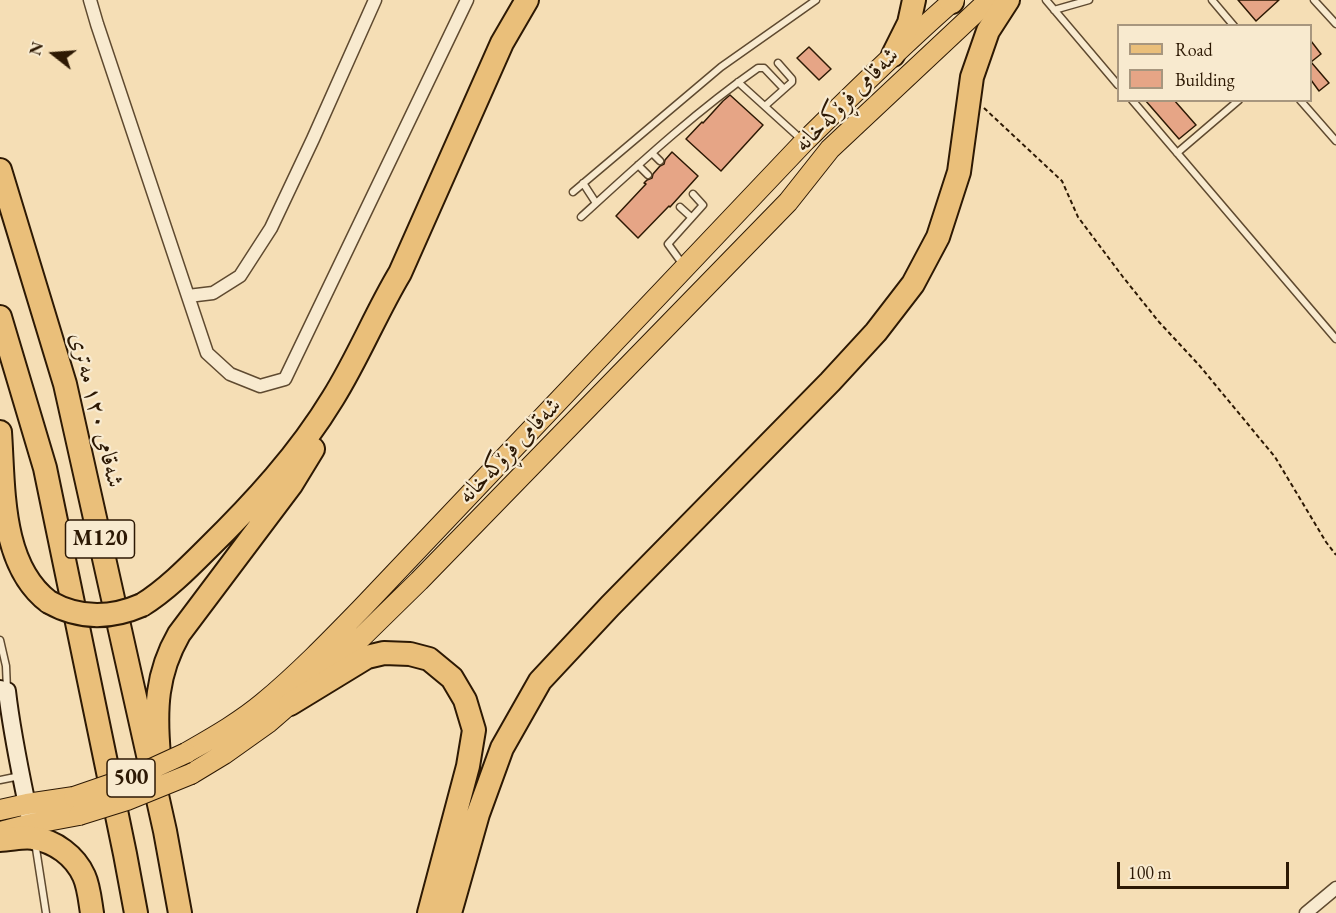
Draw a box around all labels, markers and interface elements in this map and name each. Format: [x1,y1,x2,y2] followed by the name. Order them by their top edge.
[24,24,84,84] north arrow
[1117,24,1312,102] legend
[1175,38,1213,61] text: Road
[24,39,48,58] text: N
[789,42,905,158] street label: شەقامی فڕۆکەخانە
[1175,68,1235,91] text: Building
[63,329,129,491] street label: شەقامی ١٢٠ مەتری
[452,392,568,510] street label: شەقامی فڕۆکەخانە
[66,520,134,558] road number: M120
[107,759,155,797] road number: 500
[1120,850,1292,888] scale bar
[1128,861,1172,884] text: 100 m

